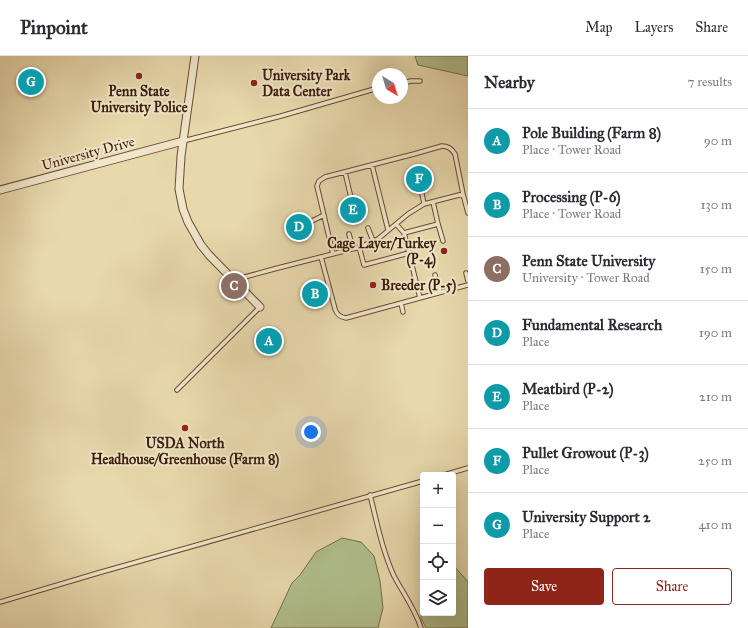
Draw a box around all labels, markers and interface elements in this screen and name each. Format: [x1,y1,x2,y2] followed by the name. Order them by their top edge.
[20,16,88,39] text: Pinpoint
[585,19,613,36] text: Map
[635,19,673,36] text: Layers
[695,19,728,36] text: Share
[18,67,44,97] pin: G
[262,67,351,100] place label: University Park Data Center
[372,68,408,104] north arrow
[134,71,144,81] marker: Penn State University Police
[484,72,535,93] text: Nearby
[688,74,732,90] text: 7 results
[249,78,259,88] marker: University Park Data Center
[90,83,188,117] place label: Penn State University Police
[522,124,661,142] text: Pole Building (Farm 8)
[40,133,137,174] street label: University Drive
[493,133,501,149] text: A
[704,133,732,149] text: 90 m
[522,142,621,158] text: Place · Tower Road
[406,164,432,194] pin: F
[522,188,621,206] text: Processing (P-6)
[340,195,366,225] pin: E
[493,197,501,213] text: B
[700,197,732,213] text: 130 m
[522,206,621,222] text: Place · Tower Road
[286,212,312,242] pin: D
[327,235,437,269] place label: Cage Layer/Turkey (P-4)
[439,246,449,256] marker: Cage Layer/Turkey (P-4)
[522,252,655,270] text: Penn State University
[493,261,501,277] text: C
[700,261,732,277] text: 150 m
[522,270,650,286] text: University · Tower Road
[221,271,247,301] pin: C
[381,277,456,295] place label: Breeder (P-5)
[302,279,328,309] pin: B
[368,280,378,290] marker: Breeder (P-5)
[522,316,662,334] text: Fundamental Research
[492,325,502,341] text: D
[699,325,732,341] text: 190 m
[256,326,282,356] pin: A
[522,334,549,350] text: Place
[522,380,614,398] text: Meatbird (P-2)
[492,389,502,405] text: E
[699,389,732,405] text: 210 m
[522,398,549,414] text: Place
[301,422,321,442] your location
[180,423,190,433] marker: USDA North Headhouse/Greenhouse (Farm 8)
[91,435,279,469] place label: USDA North Headhouse/Greenhouse (Farm 8)
[522,444,649,462] text: Pullet Growout (P-3)
[493,453,501,469] text: F
[698,453,732,469] text: 250 m
[522,462,549,478] text: Place
[420,472,456,616] map controls
[420,472,456,508] button: +
[420,508,456,544] button: −
[522,508,650,526] text: University Support 2
[492,517,502,533] text: G
[698,517,732,533] text: 410 m
[522,526,549,542] text: Place
[420,544,456,580] button: locate
[484,568,604,605] button: Save
[612,568,732,605] button: Share
[420,580,456,616] button: layers

